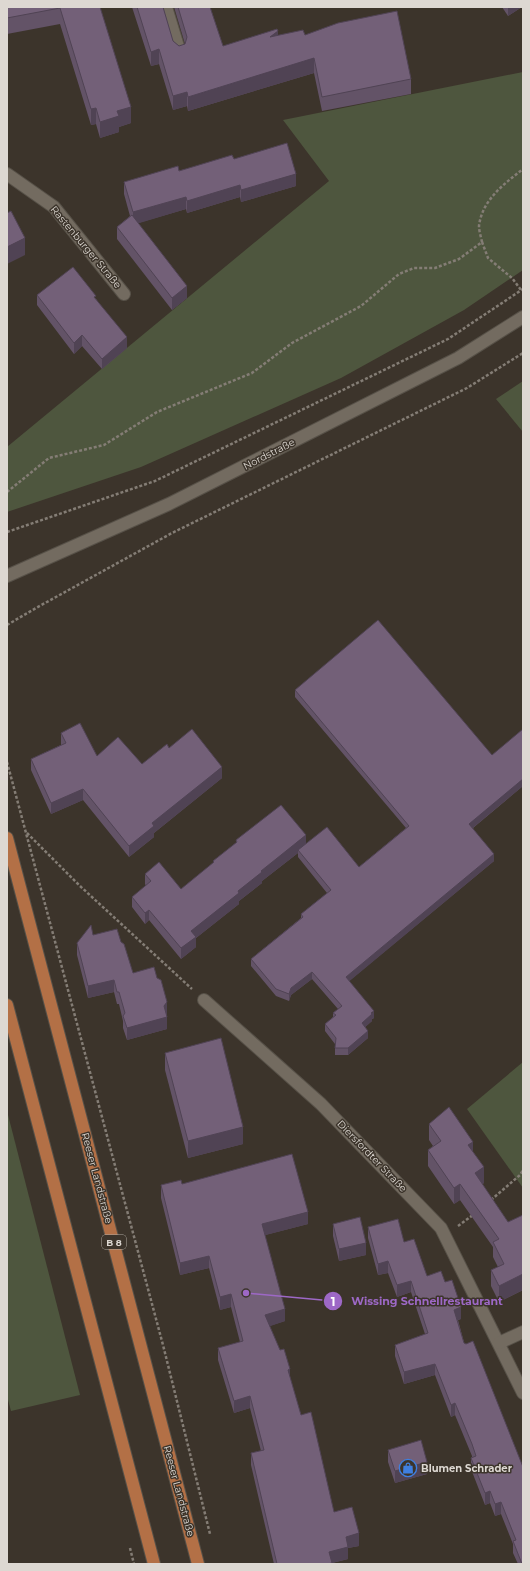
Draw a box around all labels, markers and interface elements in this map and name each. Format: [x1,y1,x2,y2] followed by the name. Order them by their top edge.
[48,203,124,291] street label: Rastenburger Straße
[241,435,297,473] street label: Nordstraße
[334,1117,410,1195] street label: Diersfordter Straße
[79,1131,115,1225] street label: Reeser Landstraße
[102,1235,126,1249] road number: B 8
[323,1290,511,1313] callout: Wissing Schnellrestaurant
[331,1294,335,1309] text: 1
[351,1294,503,1308] text: Wissing Schnellrestaurant
[161,1444,197,1538] street label: Reeser Landstraße
[398,1458,418,1478] shop icon: Blumen Schrader
[421,1462,513,1475] place label: Blumen Schrader

